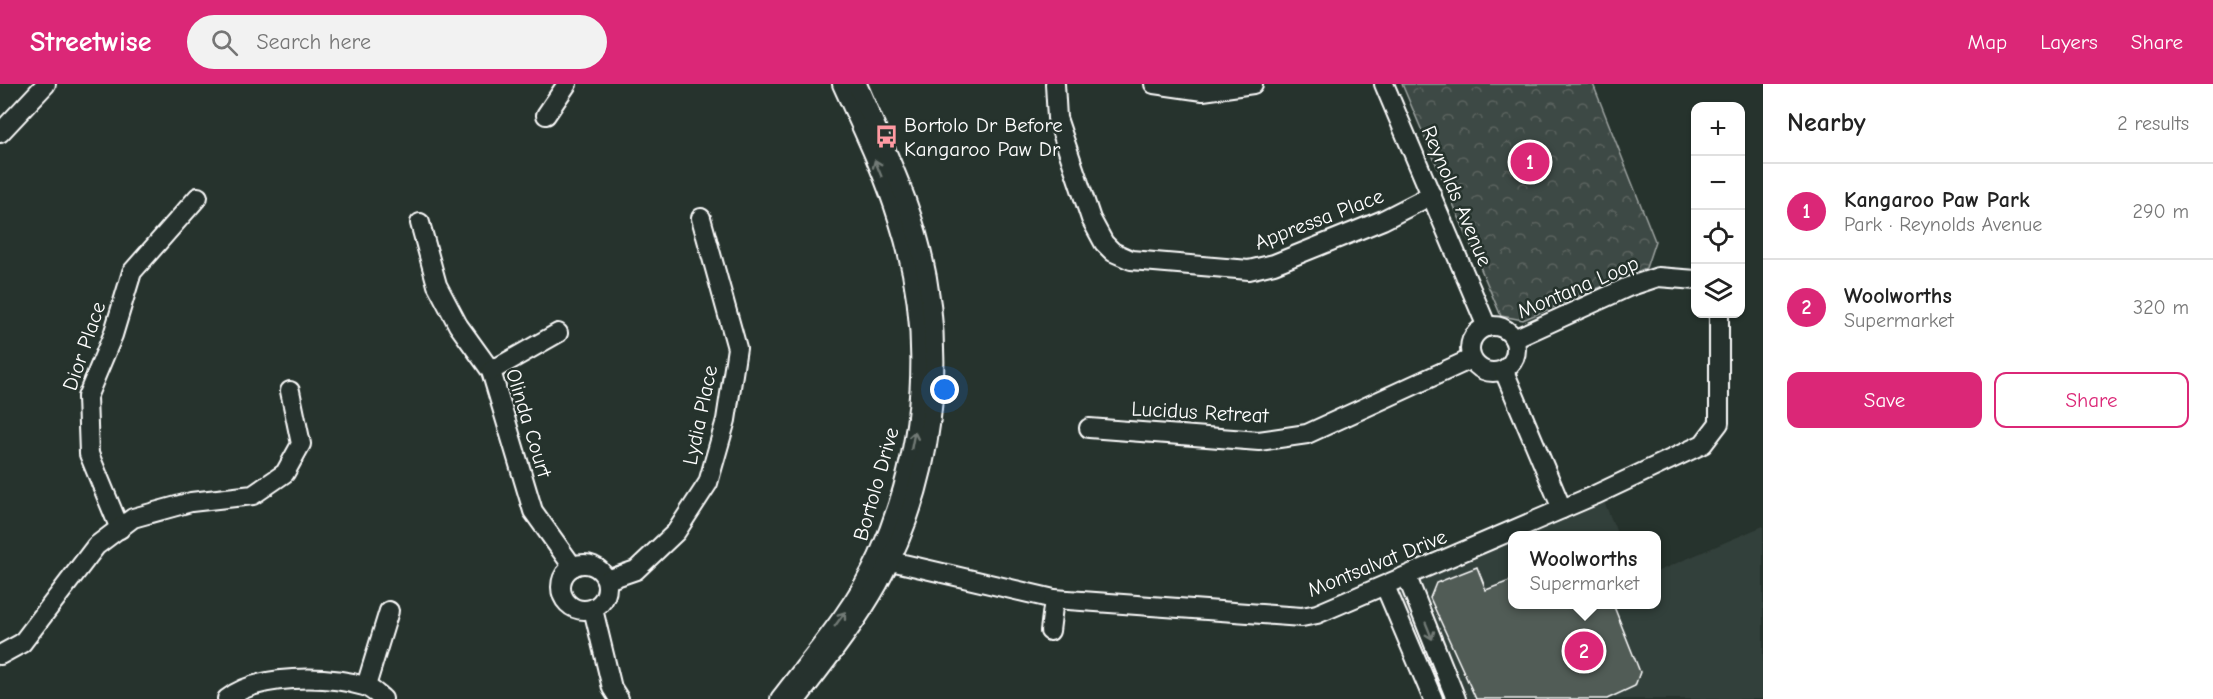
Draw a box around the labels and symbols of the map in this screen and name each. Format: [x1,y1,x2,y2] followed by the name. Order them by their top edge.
[904,113,1063,161] place label: Bortolo Dr Before Kangaroo Paw Dr
[1417,122,1497,270] street label: Reynolds Avenue
[873,124,899,150] bus stop icon: Bortolo Dr Before Kangaroo Paw Dr
[1510,140,1550,184] pin: 1
[872,159,883,178] one-way arrow
[1251,183,1387,255] street label: Appressa Place
[1514,251,1642,323] street label: Montana Loop
[58,298,110,394] street label: Dior Place
[678,363,722,467] street label: Lydia Place
[501,366,557,481] street label: Olinda Court
[930,375,959,404] your location
[1131,396,1270,428] street label: Lucidus Retreat
[848,425,904,543] street label: Bortolo Drive
[908,431,919,450] one-way arrow
[1304,524,1450,602] street label: Montsalvat Drive
[834,611,846,627] one-way arrow
[1424,622,1435,640] one-way arrow
[1564,628,1604,674] pin: 2

